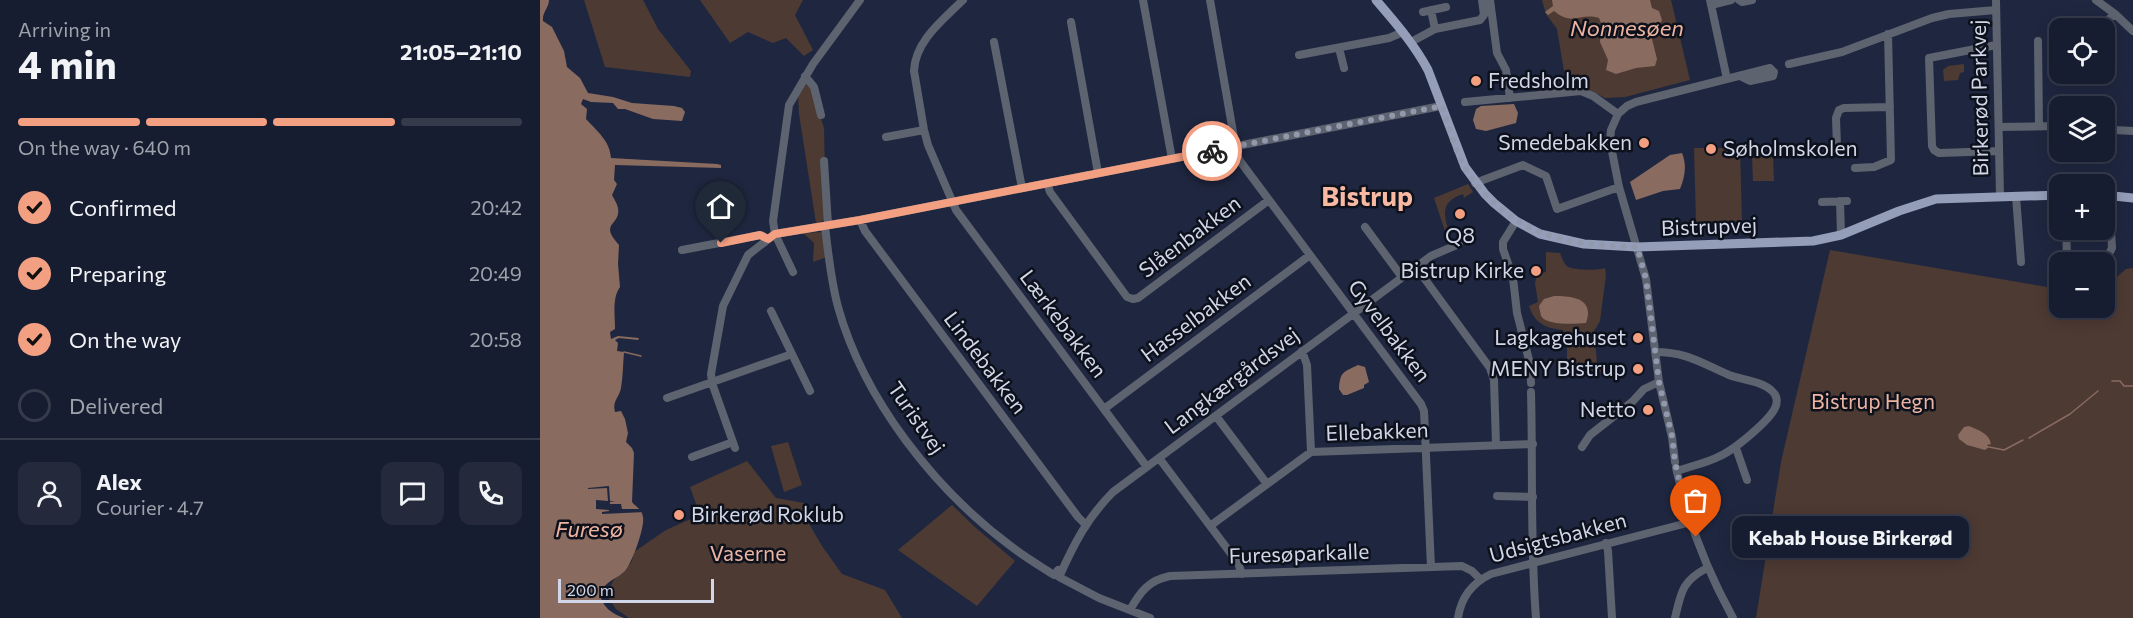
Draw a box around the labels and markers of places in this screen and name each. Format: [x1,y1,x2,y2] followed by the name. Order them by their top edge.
[1488,67,1589,92] place label: Fredsholm
[1469,74,1483,88] marker: Fredsholm
[1498,129,1632,154] place label: Smedebakken
[1723,135,1858,160] place label: Søholmskolen
[1637,136,1651,150] marker: Smedebakken
[1704,142,1718,156] marker: Søholmskolen
[695,181,746,243] pin
[1453,207,1467,221] marker: Q8
[1445,222,1475,247] place label: Q8
[1401,257,1524,282] place label: Bistrup Kirke
[1529,264,1543,278] marker: Bistrup Kirke
[1494,324,1626,349] place label: Lagkagehuset
[1631,331,1645,345] marker: Lagkagehuset
[1490,355,1626,380] place label: MENY Bistrup
[1631,362,1645,376] marker: MENY Bistrup
[1580,396,1636,421] place label: Netto
[1641,403,1655,417] marker: Netto
[1670,475,1721,537] pin
[691,501,844,526] place label: Birkerød Roklub
[672,508,686,522] marker: Birkerød Roklub
[1732,516,1969,558] callout: Kebab House Birkerød

